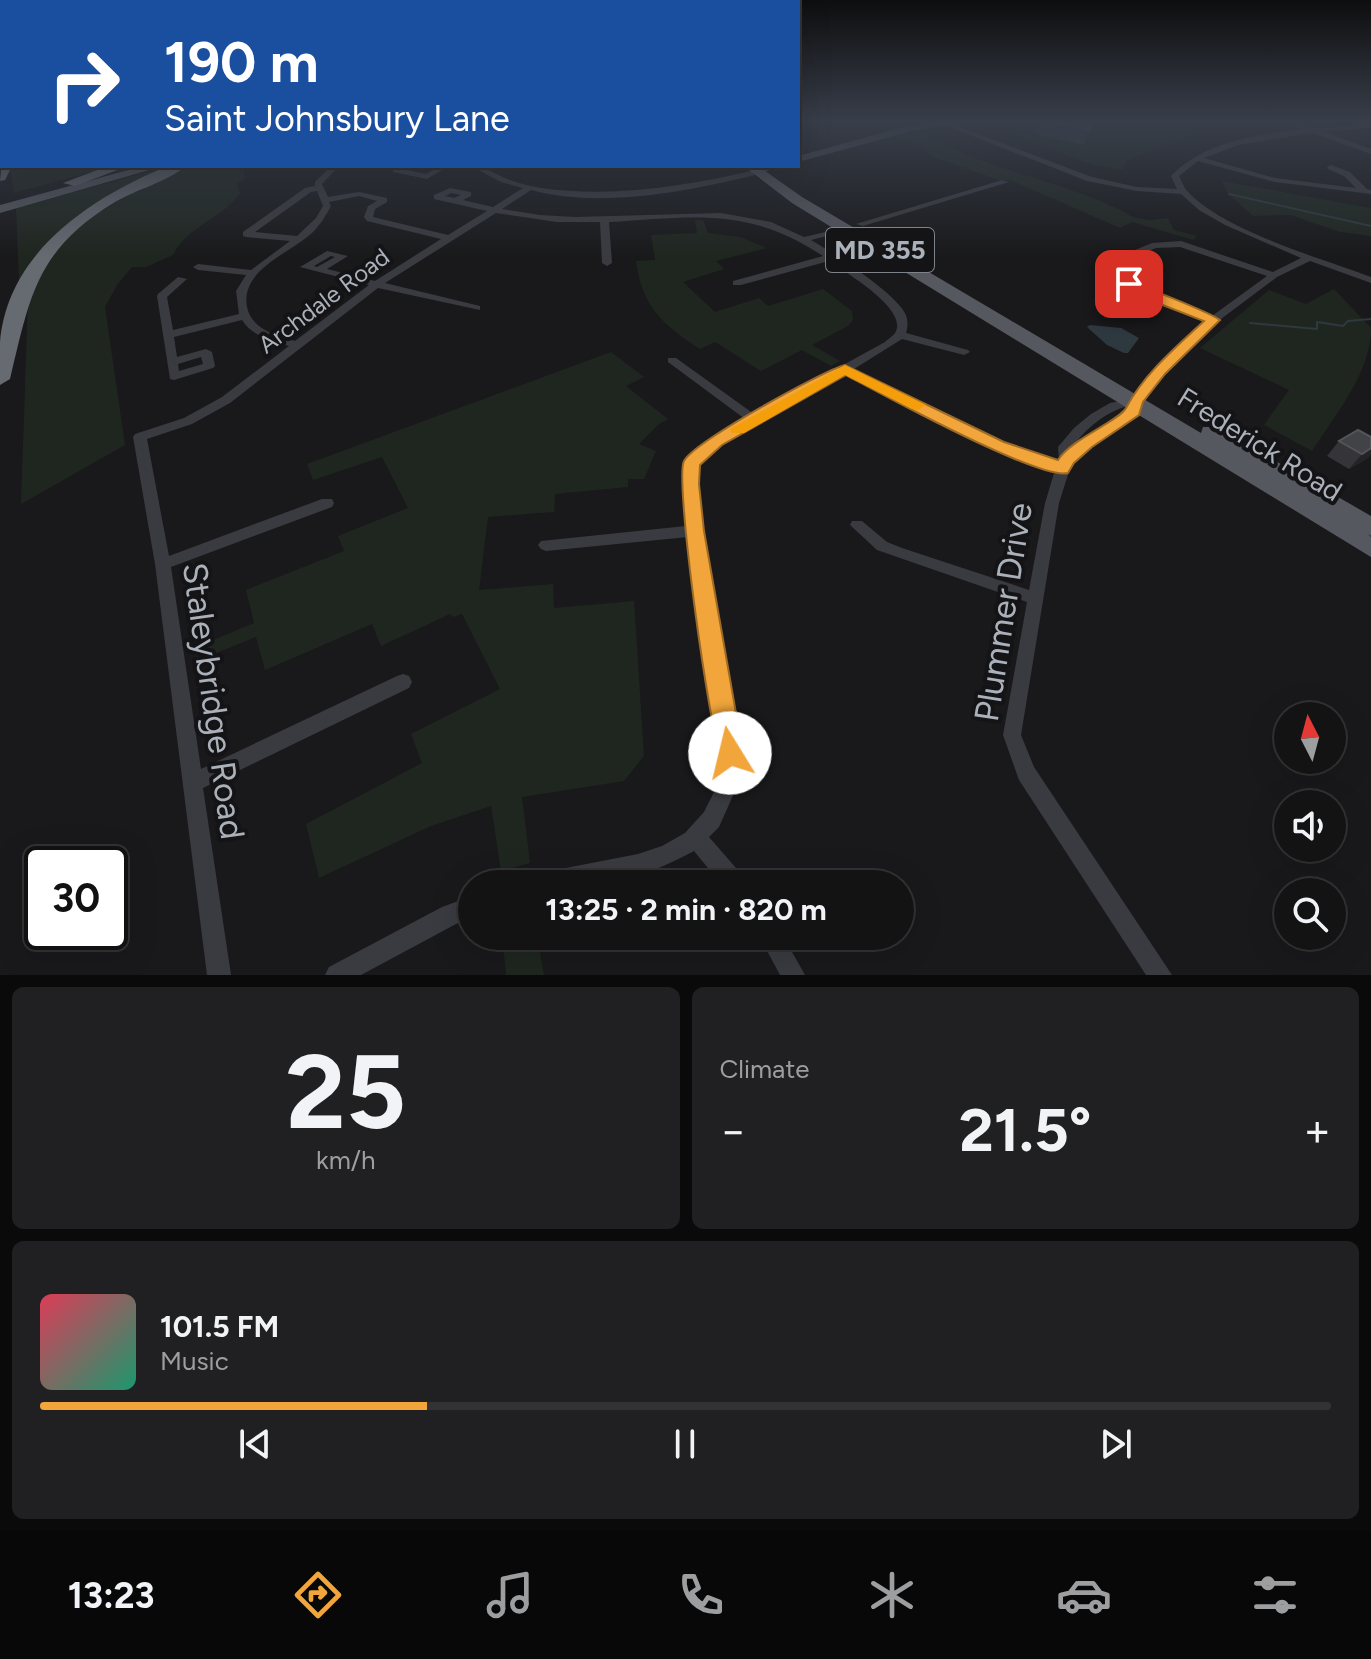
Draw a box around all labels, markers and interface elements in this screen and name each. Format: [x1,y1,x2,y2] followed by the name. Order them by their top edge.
[164,29,319,96] text: 190 m
[32,32,136,136] icon: right
[164,97,510,140] text: Saint Johnsbury Lane
[826,228,934,272] road number: MD 355
[252,242,395,359] street label: Archdale Road
[1095,250,1163,318] pin
[1107,262,1151,306] icon: arrive
[1172,380,1348,508] street label: Frederick Road
[966,500,1041,724] street label: Plummer Drive
[174,560,253,842] street label: Staleybridge Road
[1274,702,1346,774] north arrow
[1274,702,1346,950] map controls
[688,711,772,795] position arrow
[1274,790,1346,862] button: sound
[24,846,128,950] speed limit sign: 30
[1274,878,1346,950] button: search
[545,891,827,928] text: 13:25 · 2 min · 820 m
[285,1029,406,1154] text: 25
[720,1053,809,1085] text: Climate
[959,1094,1091,1166] text: 21.5°
[720,1104,747,1157] text: −
[1304,1104,1331,1157] text: +
[316,1144,375,1176] text: km/h
[160,1308,279,1345] text: 101.5 FM
[160,1345,229,1377] text: Music
[233,1422,277,1466] icon: previous
[663,1422,707,1466] icon: pause
[1094,1422,1138,1466] icon: next
[290,1567,346,1623] icon: directions
[482,1567,538,1623] icon: music
[673,1567,729,1623] icon: phone
[864,1567,920,1623] icon: climate
[1056,1567,1112,1623] icon: car
[1247,1567,1303,1623] icon: filters
[68,1574,155,1617] text: 13:23

